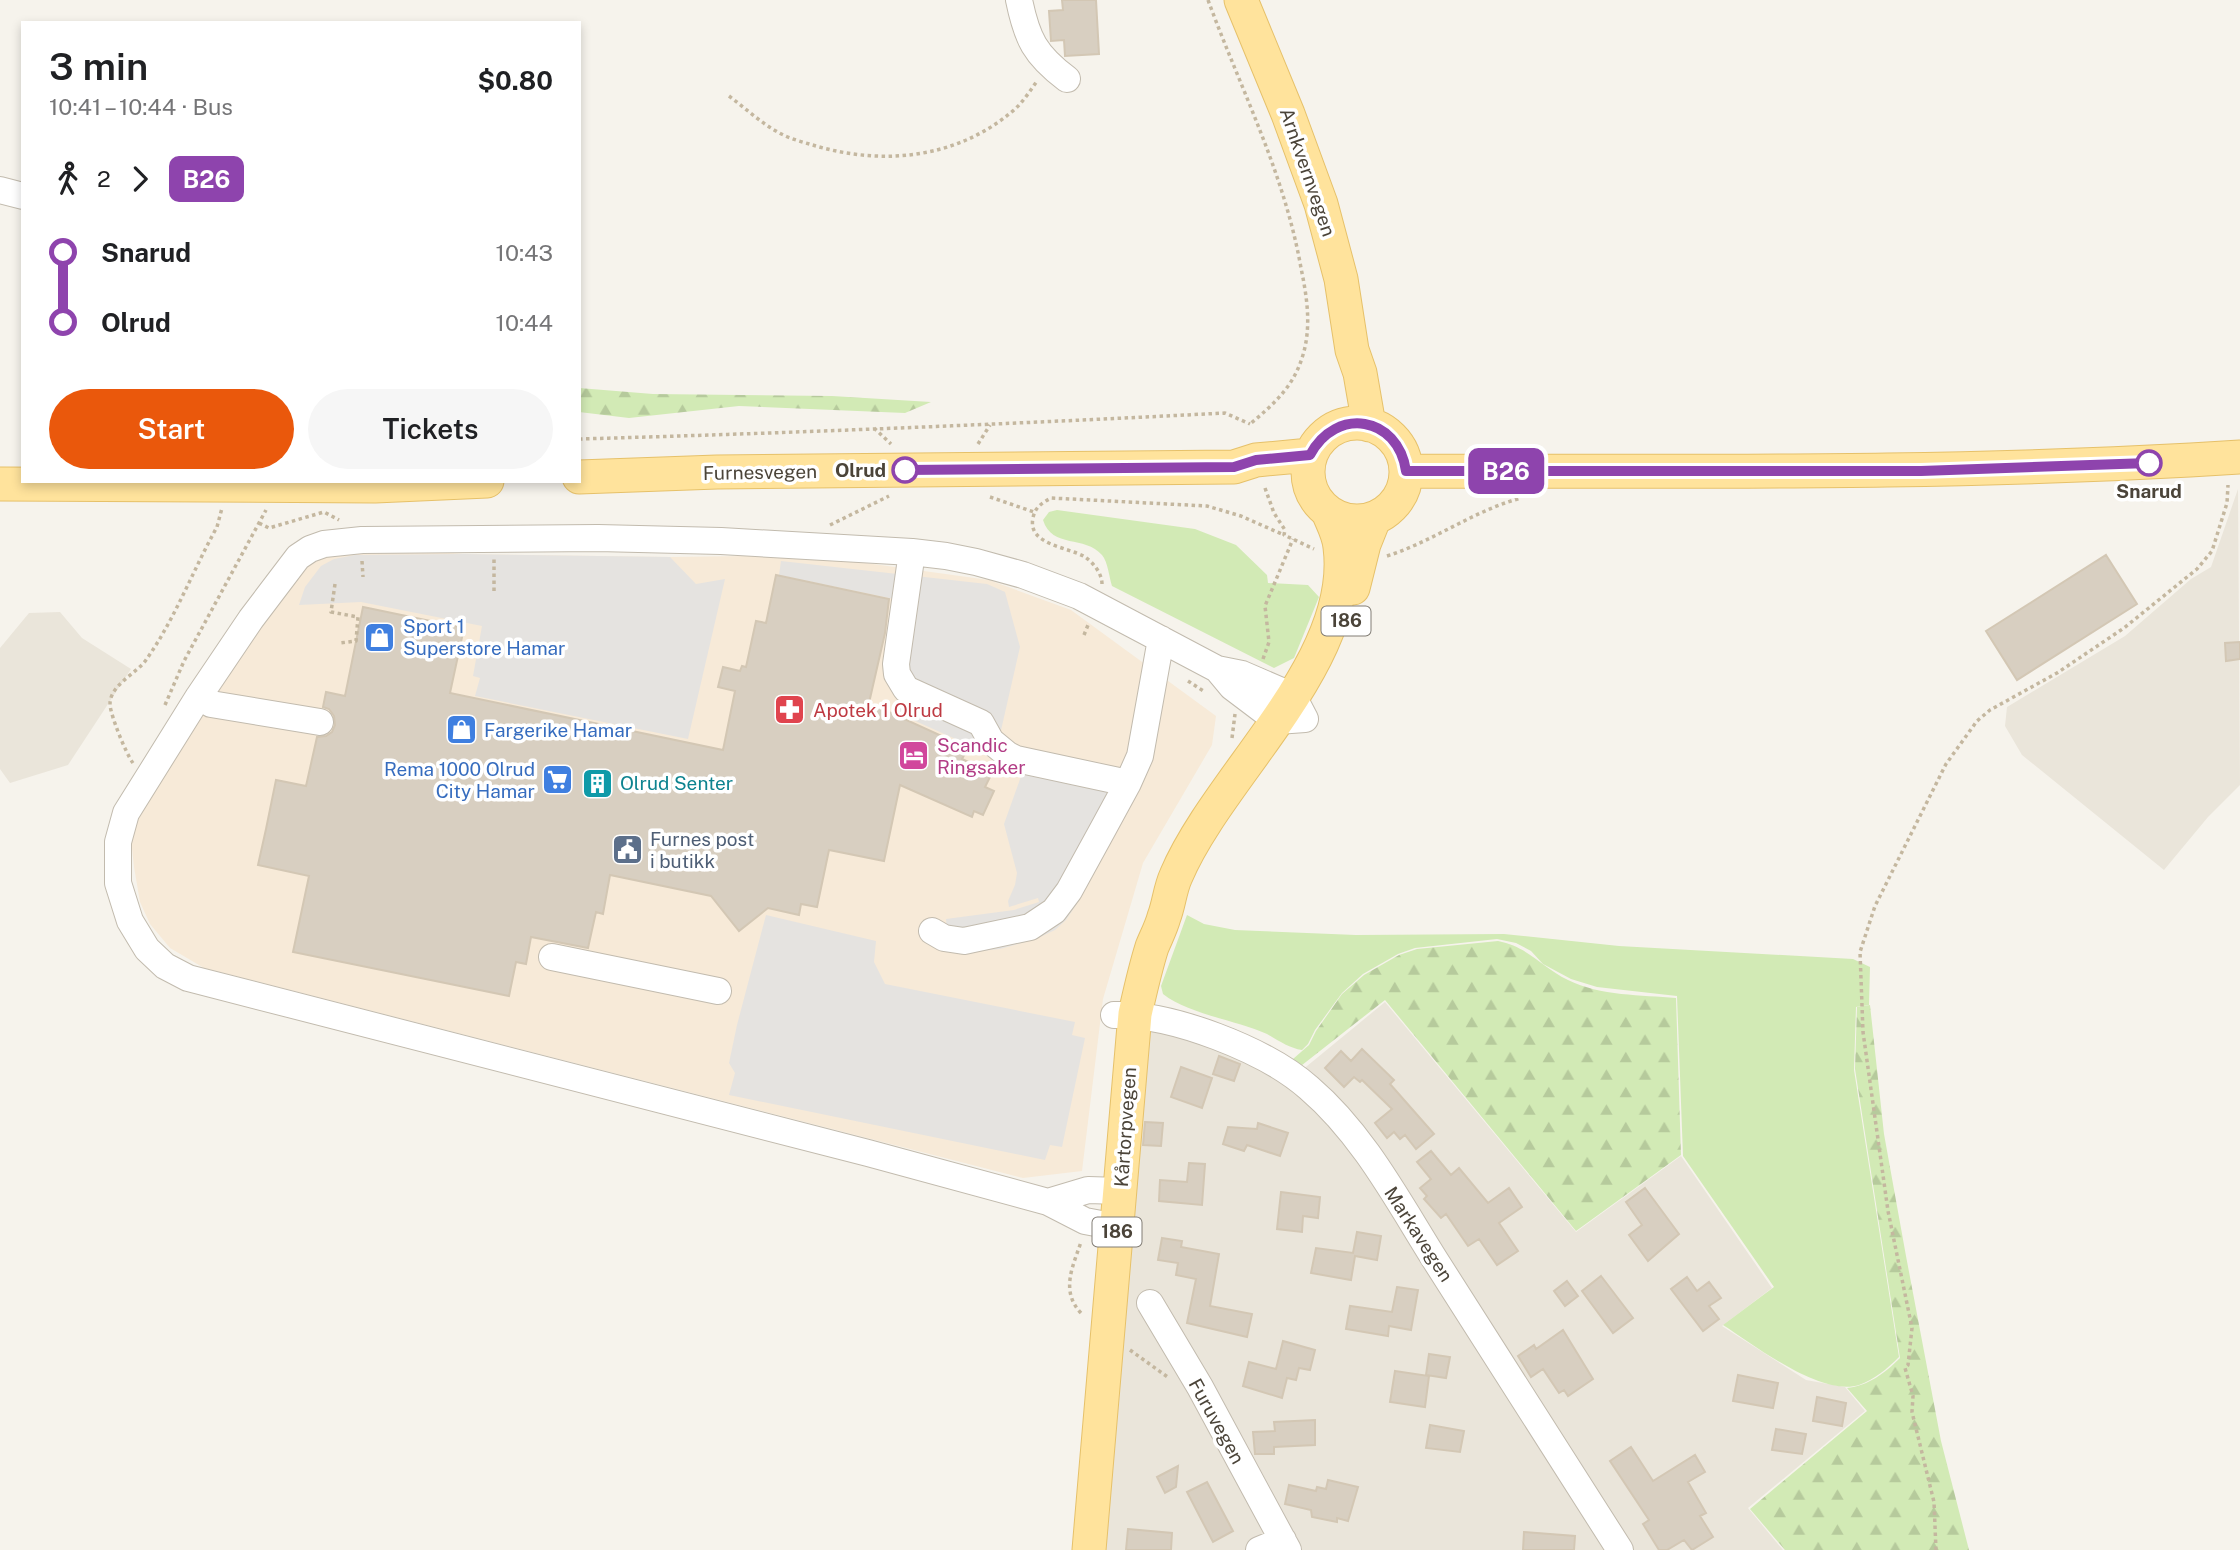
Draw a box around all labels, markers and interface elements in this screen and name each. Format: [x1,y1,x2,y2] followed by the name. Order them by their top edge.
[49,44,148,89] text: 3 min
[477,65,553,96] text: $0.80
[49,93,233,120] text: 10:41 – 10:44 · Bus
[1276,105,1340,239] street label: Arnkvernvegen
[49,160,87,198] icon: walk
[121,160,159,198] icon: forward
[97,165,111,192] text: 2
[183,165,230,193] text: B26
[101,237,191,268] text: Snarud
[496,239,553,266] text: 10:43
[101,307,171,338] text: Olrud
[496,309,553,336] text: 10:44
[49,389,294,469] button: Start
[308,389,553,469] button: Tickets
[1466,448,1546,494] line badge: B26
[2136,450,2162,476] marker: Snarud
[892,457,918,483] marker: Olrud
[1482,457,1530,485] text: B26
[835,459,886,481] place label: Olrud
[703,460,817,484] street label: Furnesvegen
[2116,480,2182,502] place label: Snarud
[1322,606,1370,636] road number: 186
[403,615,565,659] place label: Sport 1 Superstore Hamar
[363,620,397,654] shop icon: Sport 1 Superstore Hamar
[773,693,807,727] pharmacy icon: Apotek 1 Olrud
[813,699,943,721] place label: Apotek 1 Olrud
[444,713,478,747] shop icon: Fargerike Hamar
[484,719,632,741] place label: Fargerike Hamar
[937,734,1026,778] place label: Scandic Ringsaker
[897,739,931,773] hotel icon: Scandic Ringsaker
[384,758,535,802] place label: Rema 1000 Olrud City Hamar
[541,763,575,797] supermarket icon: Rema 1000 Olrud City Hamar
[580,766,614,800] building icon: Olrud Senter
[620,772,733,794] place label: Olrud Senter
[650,828,754,872] place label: Furnes post i butikk
[610,833,644,867] public building icon: Furnes post i butikk
[1110,1066,1140,1188] street label: Kårtorpvegen
[1380,1182,1458,1286] street label: Markavegen
[1092,1218,1142,1246] road number: 186
[1185,1375,1249,1467] street label: Furuvegen

